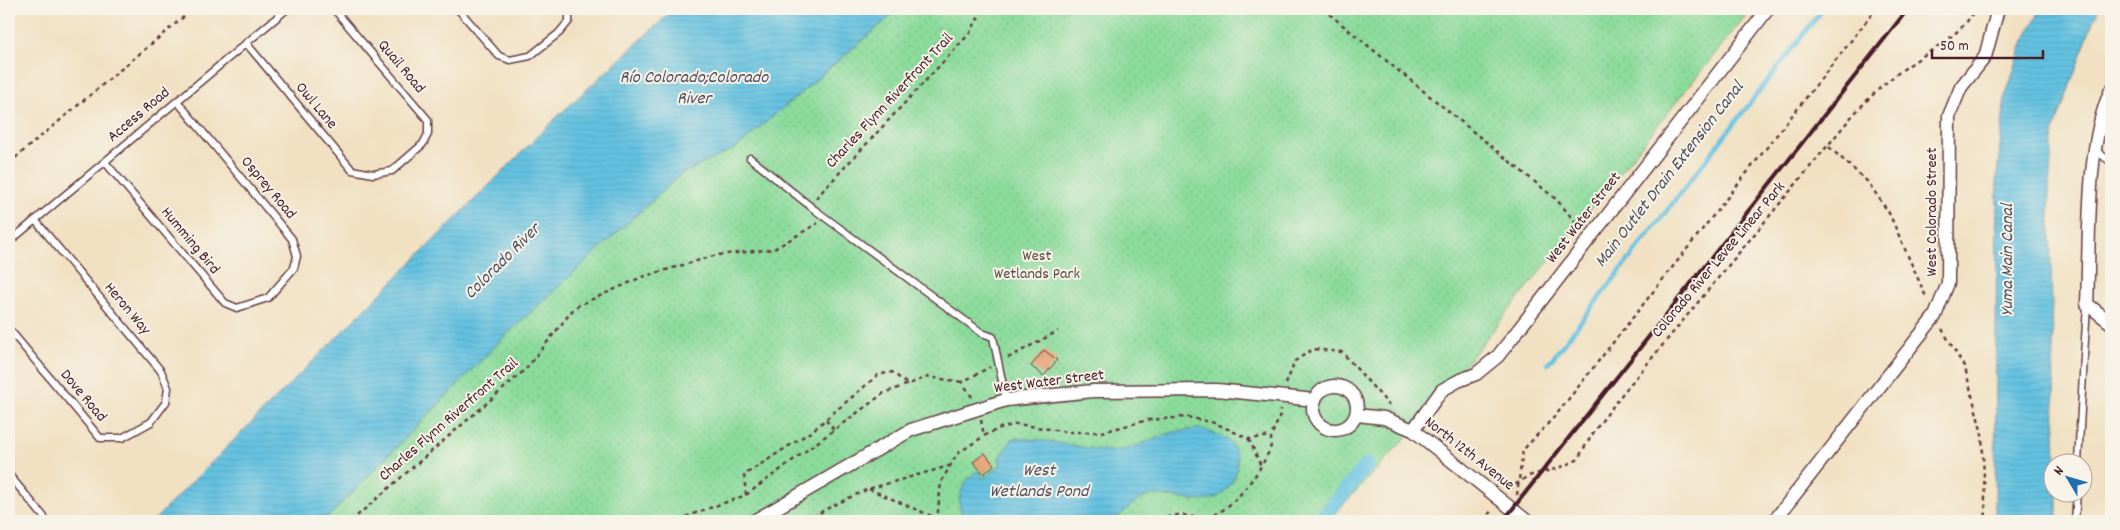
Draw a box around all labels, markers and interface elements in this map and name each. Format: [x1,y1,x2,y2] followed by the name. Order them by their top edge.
[821,28,959,174] street label: Charles Flynn Riverfront Trail
[1932,28,2044,60] scale bar
[372,35,430,99] street label: Quail Road
[1940,36,1969,58] text: 50 m
[620,66,769,112] water label: Río Colorado;Colorado River
[1589,75,1752,273] water label: Main Outlet Drain Extension Canal
[289,77,343,135] street label: Owl Lane
[103,82,175,148] street label: Access Road
[1921,147,1944,277] street label: West Colorado Street
[235,151,301,225] street label: Osprey Road
[1541,167,1627,269] street label: West Water Street
[1647,177,1791,343] street label: Colorado River Levee Linear Park
[155,202,225,280] street label: Humming Bird
[1996,202,2021,316] water label: Yuma Main Canal
[459,217,548,306] water label: Colorado River
[994,245,1080,286] park label: West Wetlands Park
[98,278,156,341] street label: Heron Way
[374,353,524,487] street label: Charles Flynn Riverfront Trail
[993,364,1105,400] street label: West Water Street
[54,365,112,427] street label: Dove Road
[1419,411,1519,497] street label: North 12th Avenue
[2042,452,2092,502] north arrow
[989,459,1091,505] water label: West Wetlands Pond
[2049,462,2069,480] text: N

